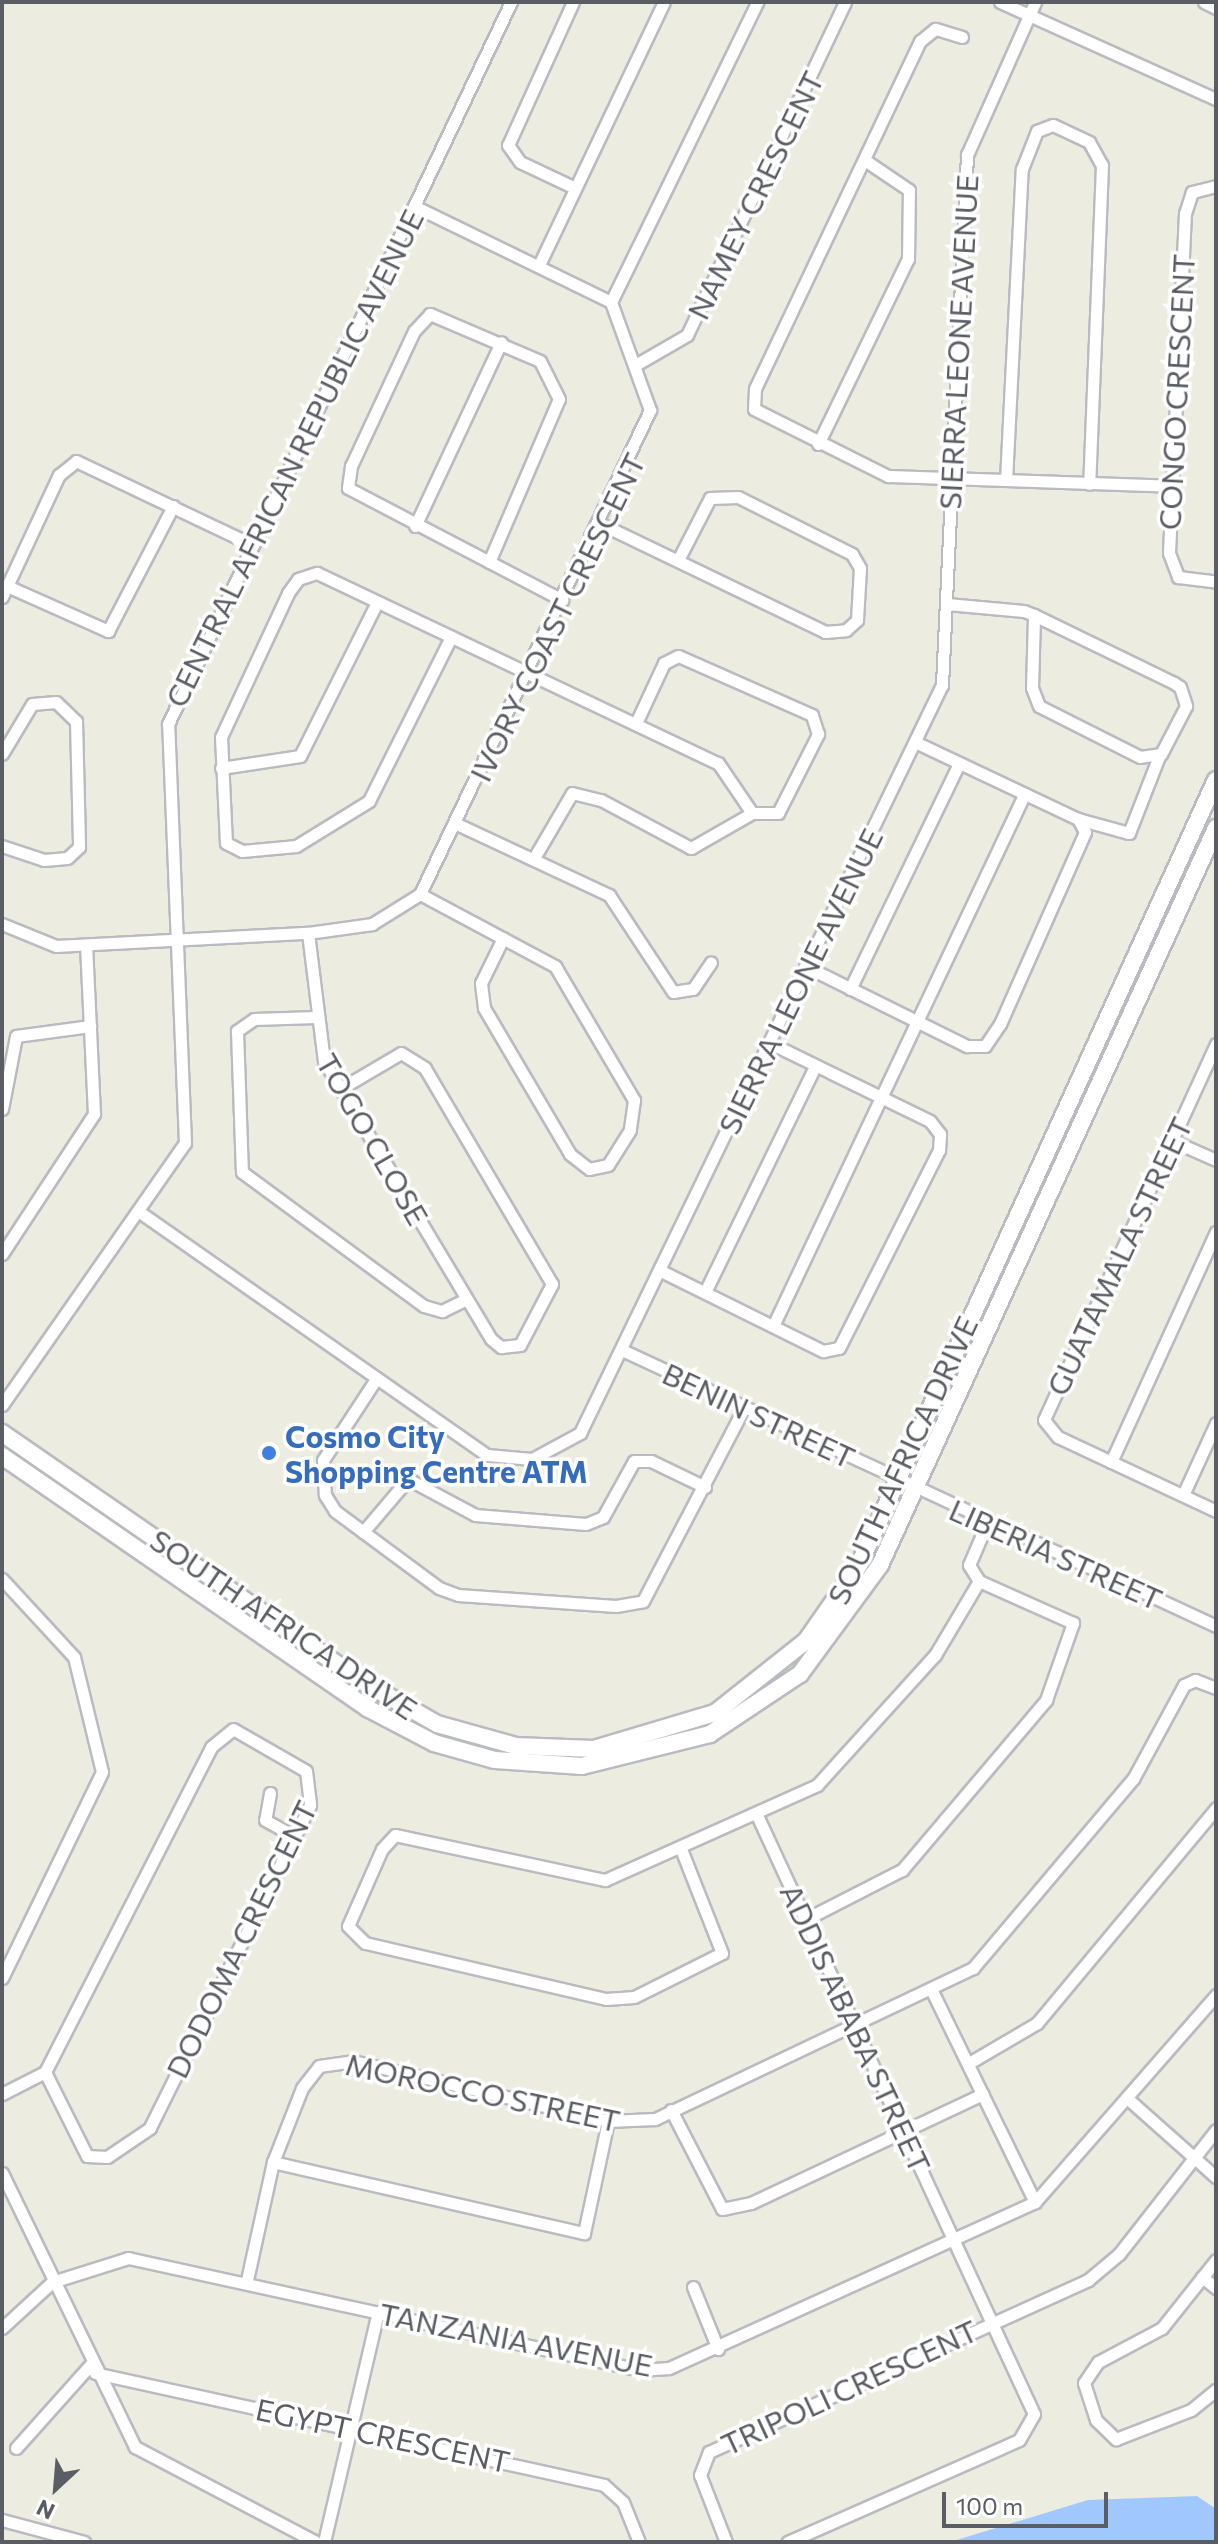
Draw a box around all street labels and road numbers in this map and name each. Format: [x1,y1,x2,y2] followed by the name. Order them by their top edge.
[679,65,831,325] street label: NAMEY CRESCENT
[931,174,985,510] street label: SIERRA LEONE AVENUE
[157,203,431,713] street label: CENTRAL AFRICAN REPUBLIC AVENUE
[1151,253,1201,531] street label: CONGO CRESCENT
[462,447,652,787] street label: IVORY COAST CRESCENT
[710,822,890,1140] street label: SIERRA LEONE AVENUE
[309,1047,437,1231] street label: TOGO CLOSE
[1039,1111,1199,1401] street label: GUATAMALA STREET
[819,1310,985,1610] street label: SOUTH AFRICA DRIVE
[657,1355,861,1475] street label: BENIN STREET
[944,1491,1168,1617] street label: LIBERIA STREET
[144,1521,424,1727] street label: SOUTH AFRICA DRIVE
[158,1794,324,2084] street label: DODOMA CRESCENT
[773,1878,939,2178] street label: ADDIS ABABA STREET
[343,2045,623,2139] street label: MOROCCO STREET
[376,2295,656,2383] street label: TANZANIA AVENUE
[715,2312,983,2462] street label: TRIPOLI CRESCENT
[253,2390,513,2480] street label: EGYPT CRESCENT

